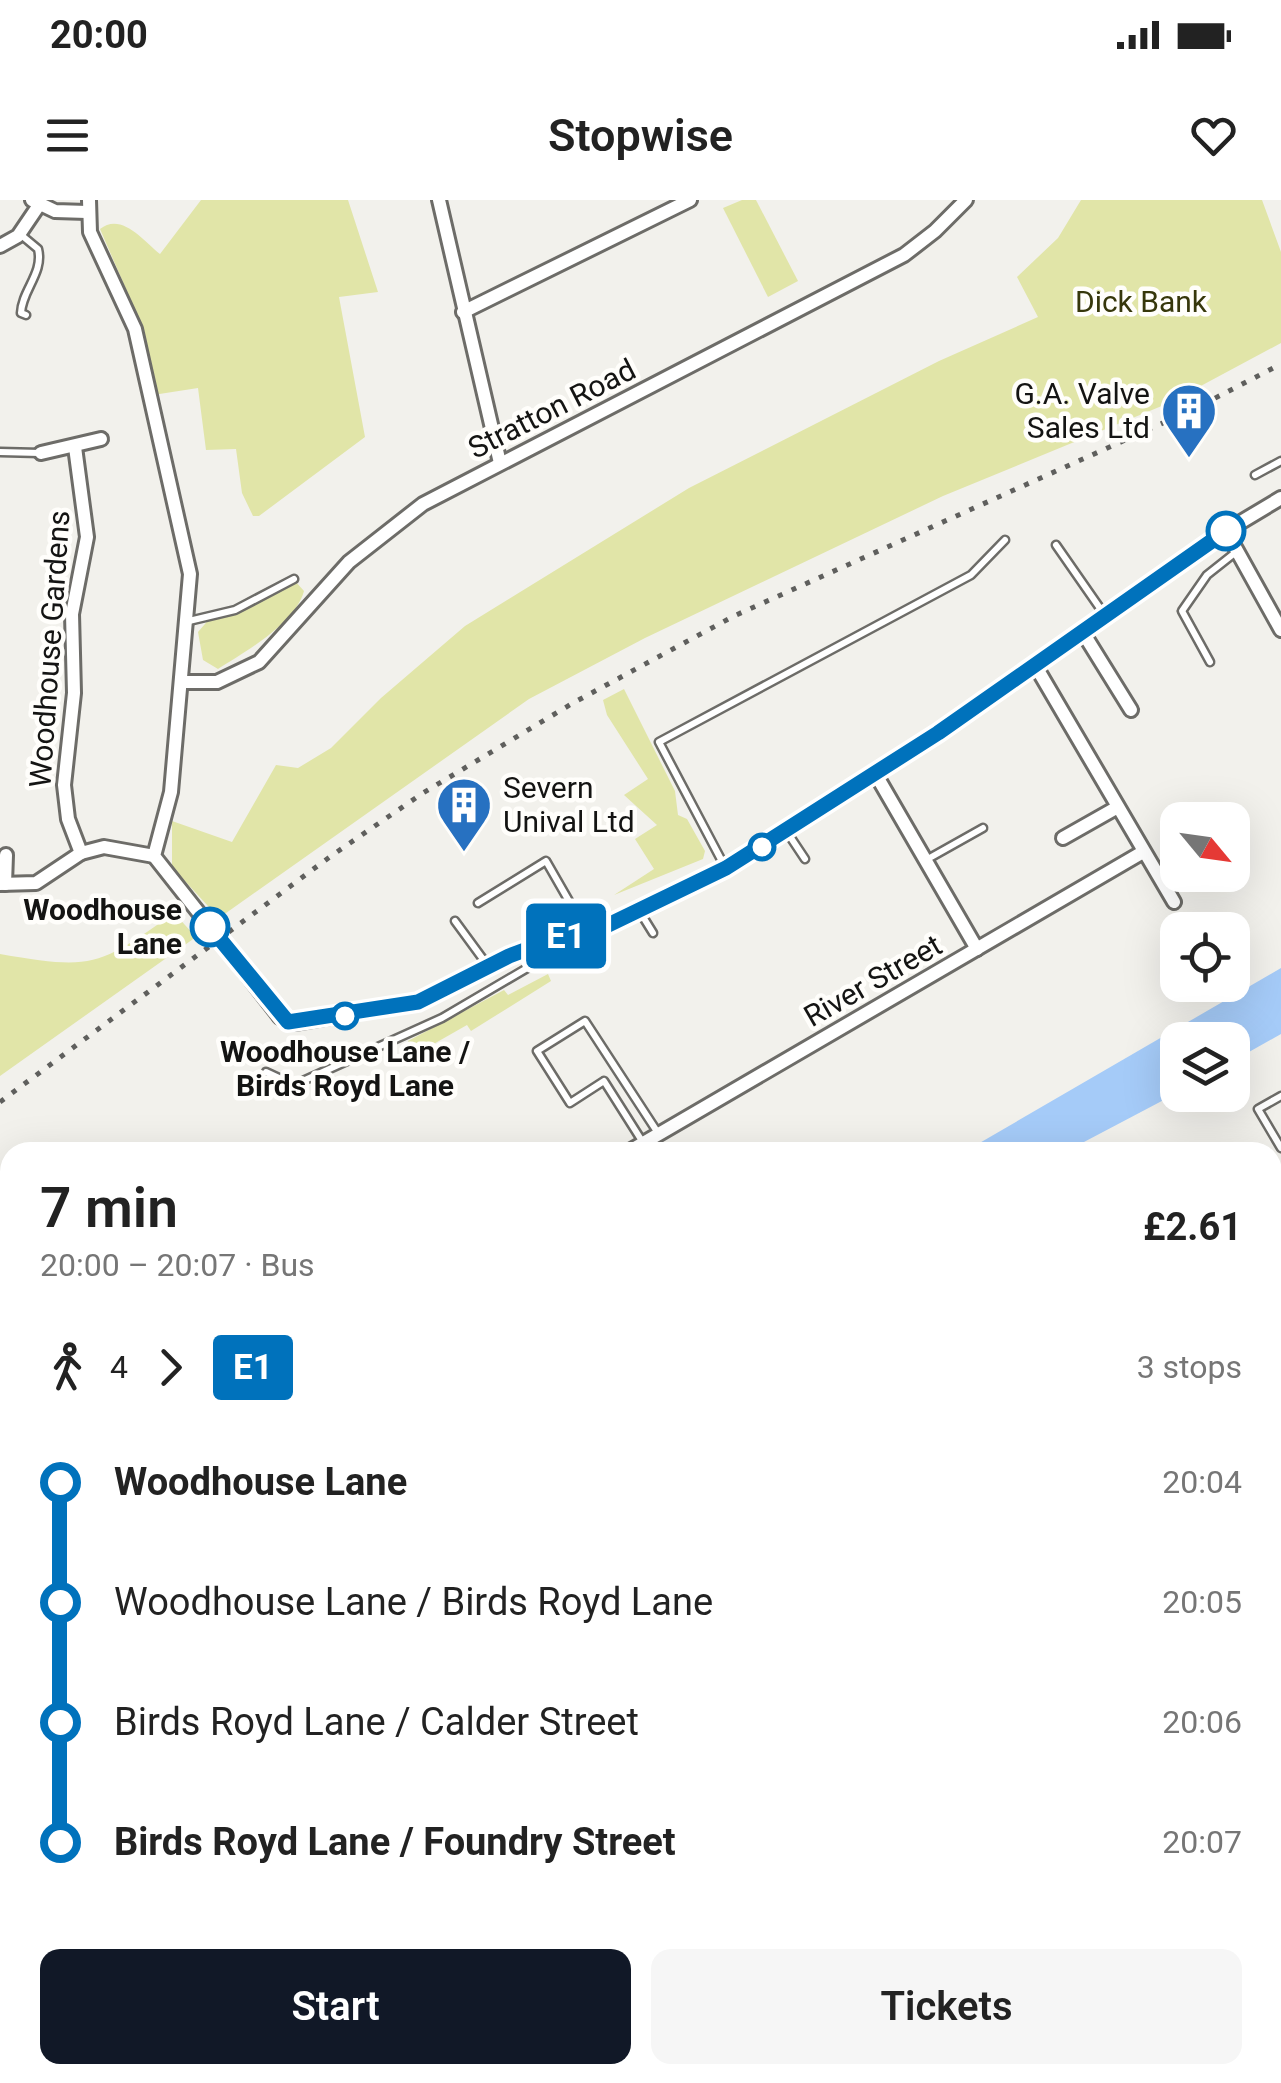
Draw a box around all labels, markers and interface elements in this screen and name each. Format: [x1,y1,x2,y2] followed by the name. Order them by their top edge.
[50,13,148,57] text: 20:00
[40,108,95,163] icon: menu
[1186,108,1241,163] icon: heart
[548,109,733,162] text: Stopwise
[1075,284,1208,319] park label: Dick Bank
[462,351,641,466] street label: Stratton Road
[1014,376,1150,445] place label: G.A. Valve Sales Ltd
[1159,381,1219,460] building icon: G.A. Valve Sales Ltd
[22,509,77,789] street label: Woodhouse Gardens
[1207,512,1245,550] unlabelled marker
[503,770,635,839] place label: Severn Unival Ltd
[434,775,494,854] building icon: Severn Unival Ltd
[1160,802,1250,892] north arrow
[1160,802,1250,1112] map controls
[749,834,775,860] unlabelled marker
[23,892,182,961] place label: Woodhouse Lane
[521,904,611,968] line badge: E1
[191,908,229,946] marker: Woodhouse Lane
[1160,912,1250,1002] button: locate
[546,916,586,957] text: E1
[798,927,948,1034] street label: River Street
[332,1003,358,1029] marker: Woodhouse Lane / Birds Royd Lane
[1160,1022,1250,1112] button: layers
[220,1034,470,1103] place label: Woodhouse Lane / Birds Royd Lane
[40,1176,178,1240] text: 7 min
[1143,1205,1242,1249] text: £2.61
[40,1246,315,1284] text: 20:00 – 20:07 · Bus
[40,1340,95,1395] icon: walk
[143,1340,198,1395] icon: forward
[233,1347,273,1388] text: E1
[110,1348,128,1386] text: 4
[1137,1348,1242,1386] text: 3 stops
[114,1460,407,1504] text: Woodhouse Lane
[1162,1463,1242,1501] text: 20:04
[114,1580,713,1624] text: Woodhouse Lane / Birds Royd Lane
[1162,1583,1242,1621] text: 20:05
[114,1700,639,1744] text: Birds Royd Lane / Calder Street
[1162,1703,1242,1741] text: 20:06
[114,1820,676,1864] text: Birds Royd Lane / Foundry Street
[1162,1823,1242,1861] text: 20:07
[40,1949,631,2064] button: Start
[651,1949,1242,2064] button: Tickets

